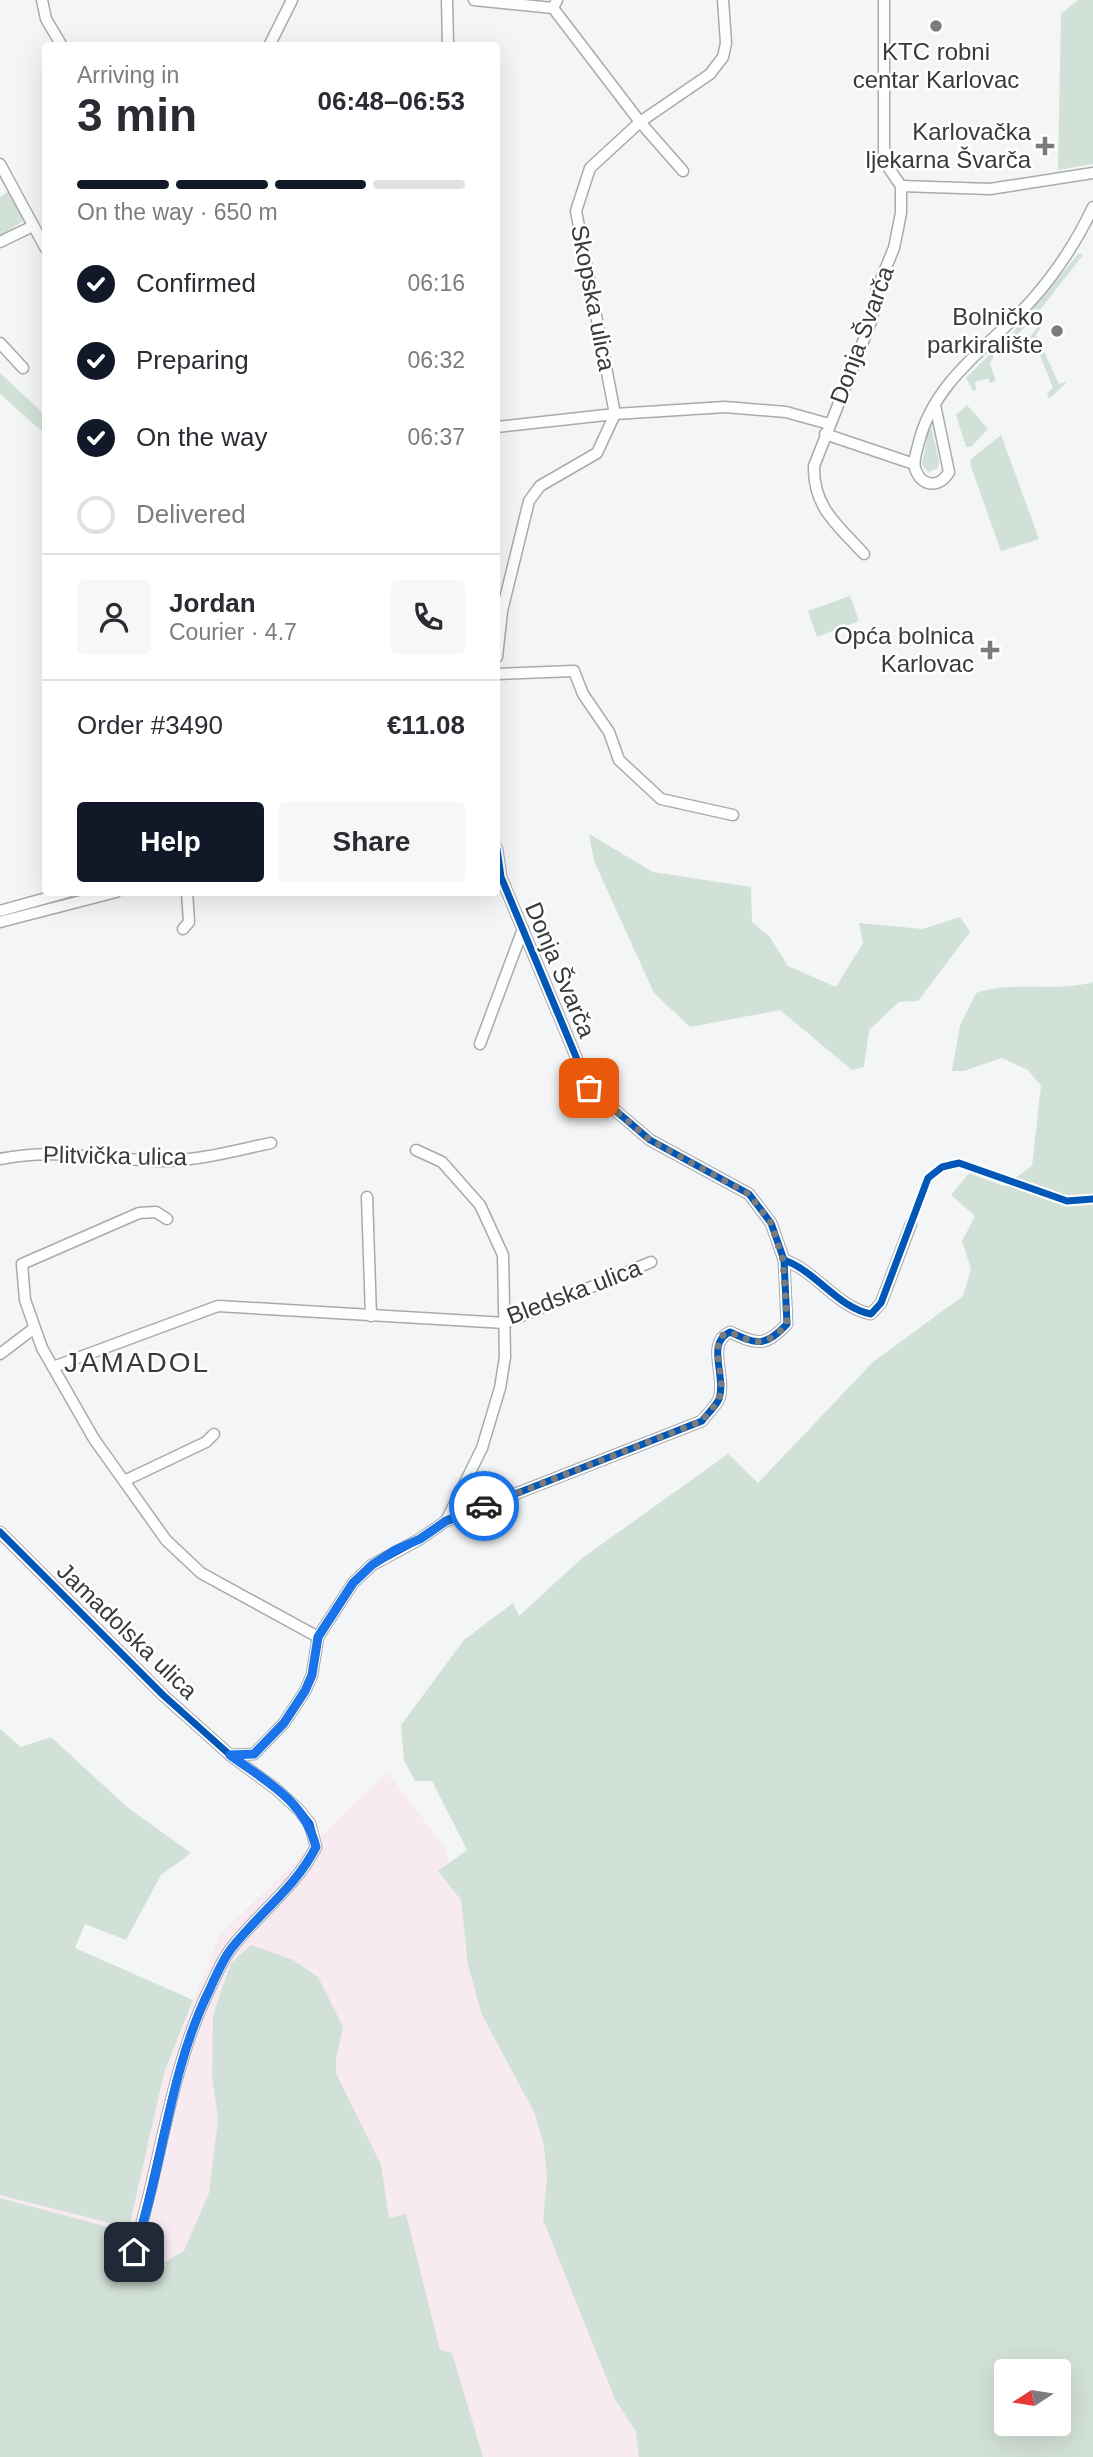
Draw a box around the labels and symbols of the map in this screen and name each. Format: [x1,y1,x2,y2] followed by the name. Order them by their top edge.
[928,18,944,34] marker: KTC robni centar Karlovac
[853,38,1019,93] place label: KTC robni centar Karlovac
[866,118,1032,173] place label: Karlovačka ljekarna Švarča
[1037,138,1053,154] marker: Karlovačka ljekarna Švarča
[566,223,621,374] street label: Skopska ulica
[824,262,899,407] street label: Donja Švarča
[927,303,1043,358] place label: Bolničko parkiralište
[1049,323,1065,339] marker: Bolničko parkiralište
[834,622,975,677] place label: Opća bolnica Karlovac
[980,640,1000,660] marker: Opća bolnica Karlovac
[520,898,601,1042] street label: Donja Švarča
[559,1058,619,1118] pin
[43,1141,188,1170] street label: Plitvička ulica
[503,1253,645,1329] street label: Bledska ulica
[64,1347,210,1378] district label: JAMADOL
[449,1471,519,1541] courier
[52,1557,203,1705] street label: Jamadolska ulica
[104,2222,164,2282] pin
[994,2359,1071,2436] north arrow

